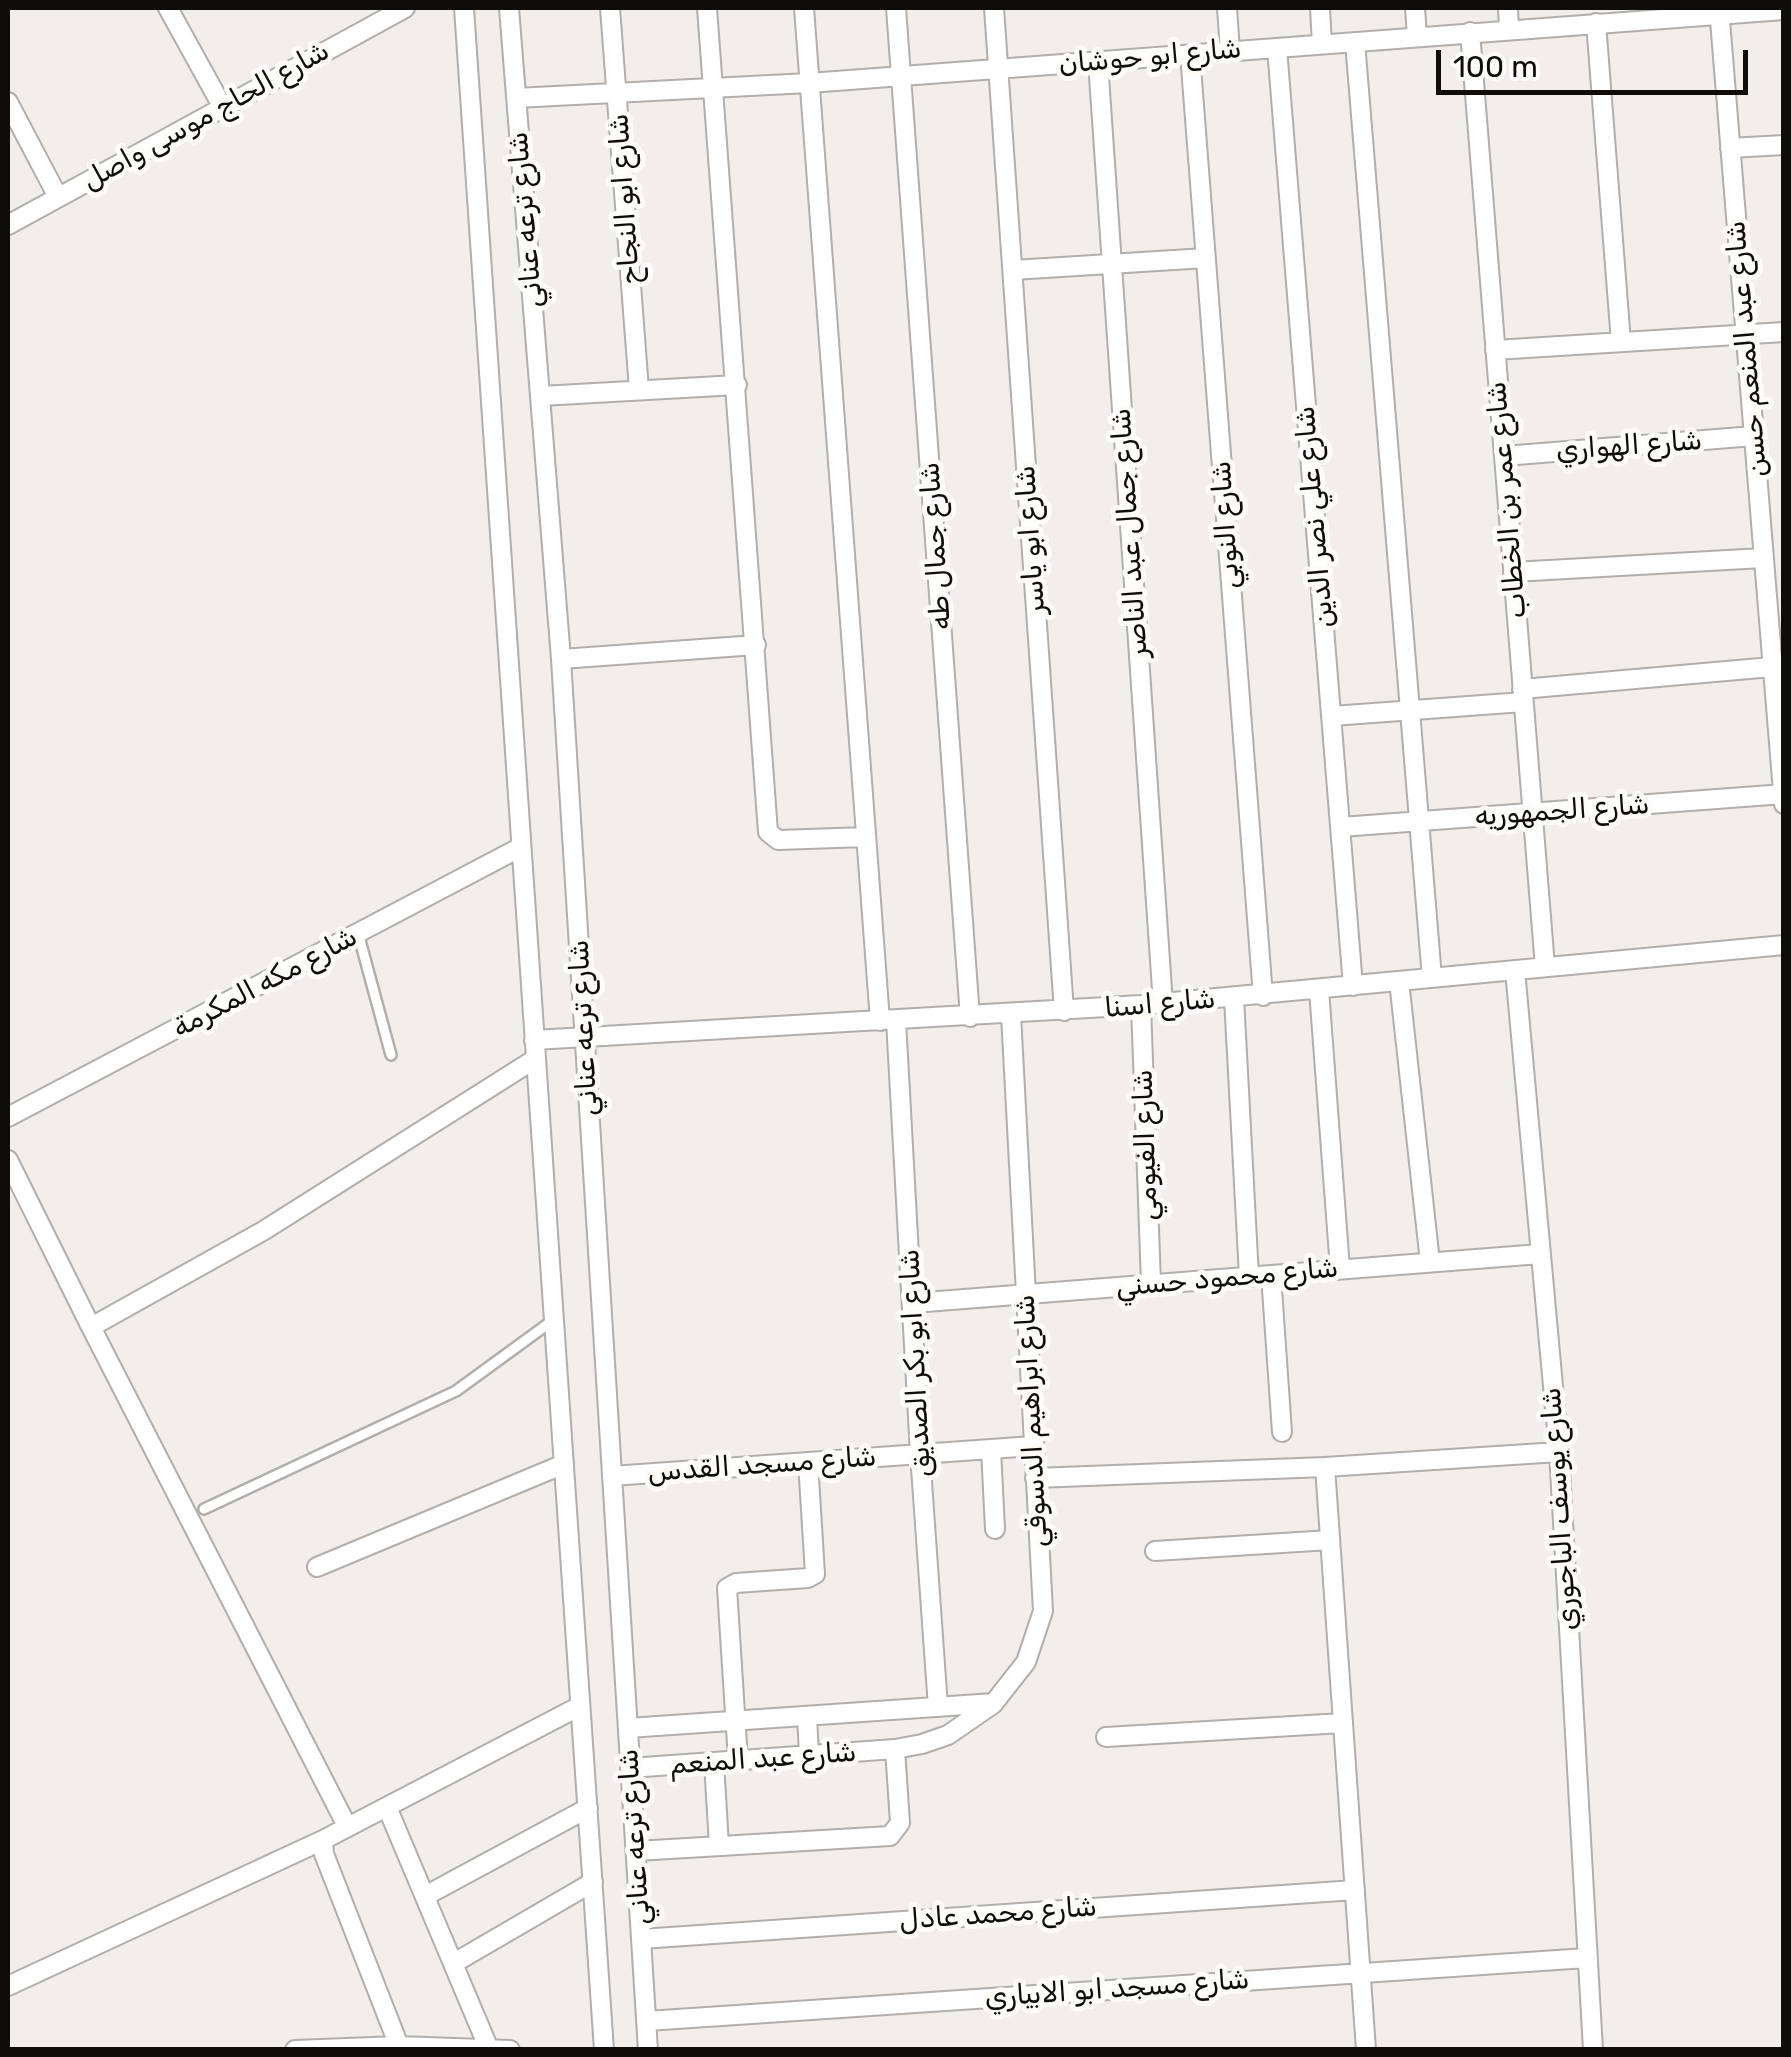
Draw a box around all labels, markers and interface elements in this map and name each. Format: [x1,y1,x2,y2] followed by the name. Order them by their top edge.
[1441,30,1754,92] scale bar
[1057,32,1243,82] street label: شارع ابو حوشان
[77,34,335,198] street label: شارع الحاج موسى واصل
[1453,49,1538,85] text: 100 m
[602,112,648,286] street label: شارع ابو النجاح
[502,130,550,310] street label: شارع ترعه عناني
[1719,219,1775,479] street label: شارع عبد المنعم حسن
[1480,380,1534,620] street label: شارع عمر بن الخطاب
[1289,405,1341,629] street label: شارع علي نصر الدين
[1105,407,1155,659] street label: شارع جمال عبد الناصر
[1555,424,1703,468] street label: شارع الهواري
[1205,460,1247,590] street label: شارع النوبي
[913,461,959,631] street label: شارع جمال طه
[1009,464,1053,616] street label: شارع ابو ياسر
[1474,788,1650,834] street label: شارع الجمهوريه
[167,920,363,1046] street label: شارع مكه المكرمة
[563,939,605,1117] street label: شارع ترعه عناني
[1103,982,1217,1026] street label: شارع اسنا
[1127,1069,1165,1221] street label: شارع الفيومي
[893,1248,939,1478] street label: شارع ابو بكر الصديق
[1114,1252,1340,1304] street label: شارع محمود حسني
[1009,1294,1055,1548] street label: شارع ابراهيم الدسوقي
[1535,1386,1585,1632] street label: شارع يوسف الباجوري
[647,1440,877,1490] street label: شارع مسجد القدس
[669,1736,857,1782] street label: شارع عبد المنعم
[612,1748,658,1926] street label: شارع ترعه عناني
[898,1890,1098,1938] street label: شارع محمد عادل
[983,1963,1251,2015] street label: شارع مسجد ابو الابياري

